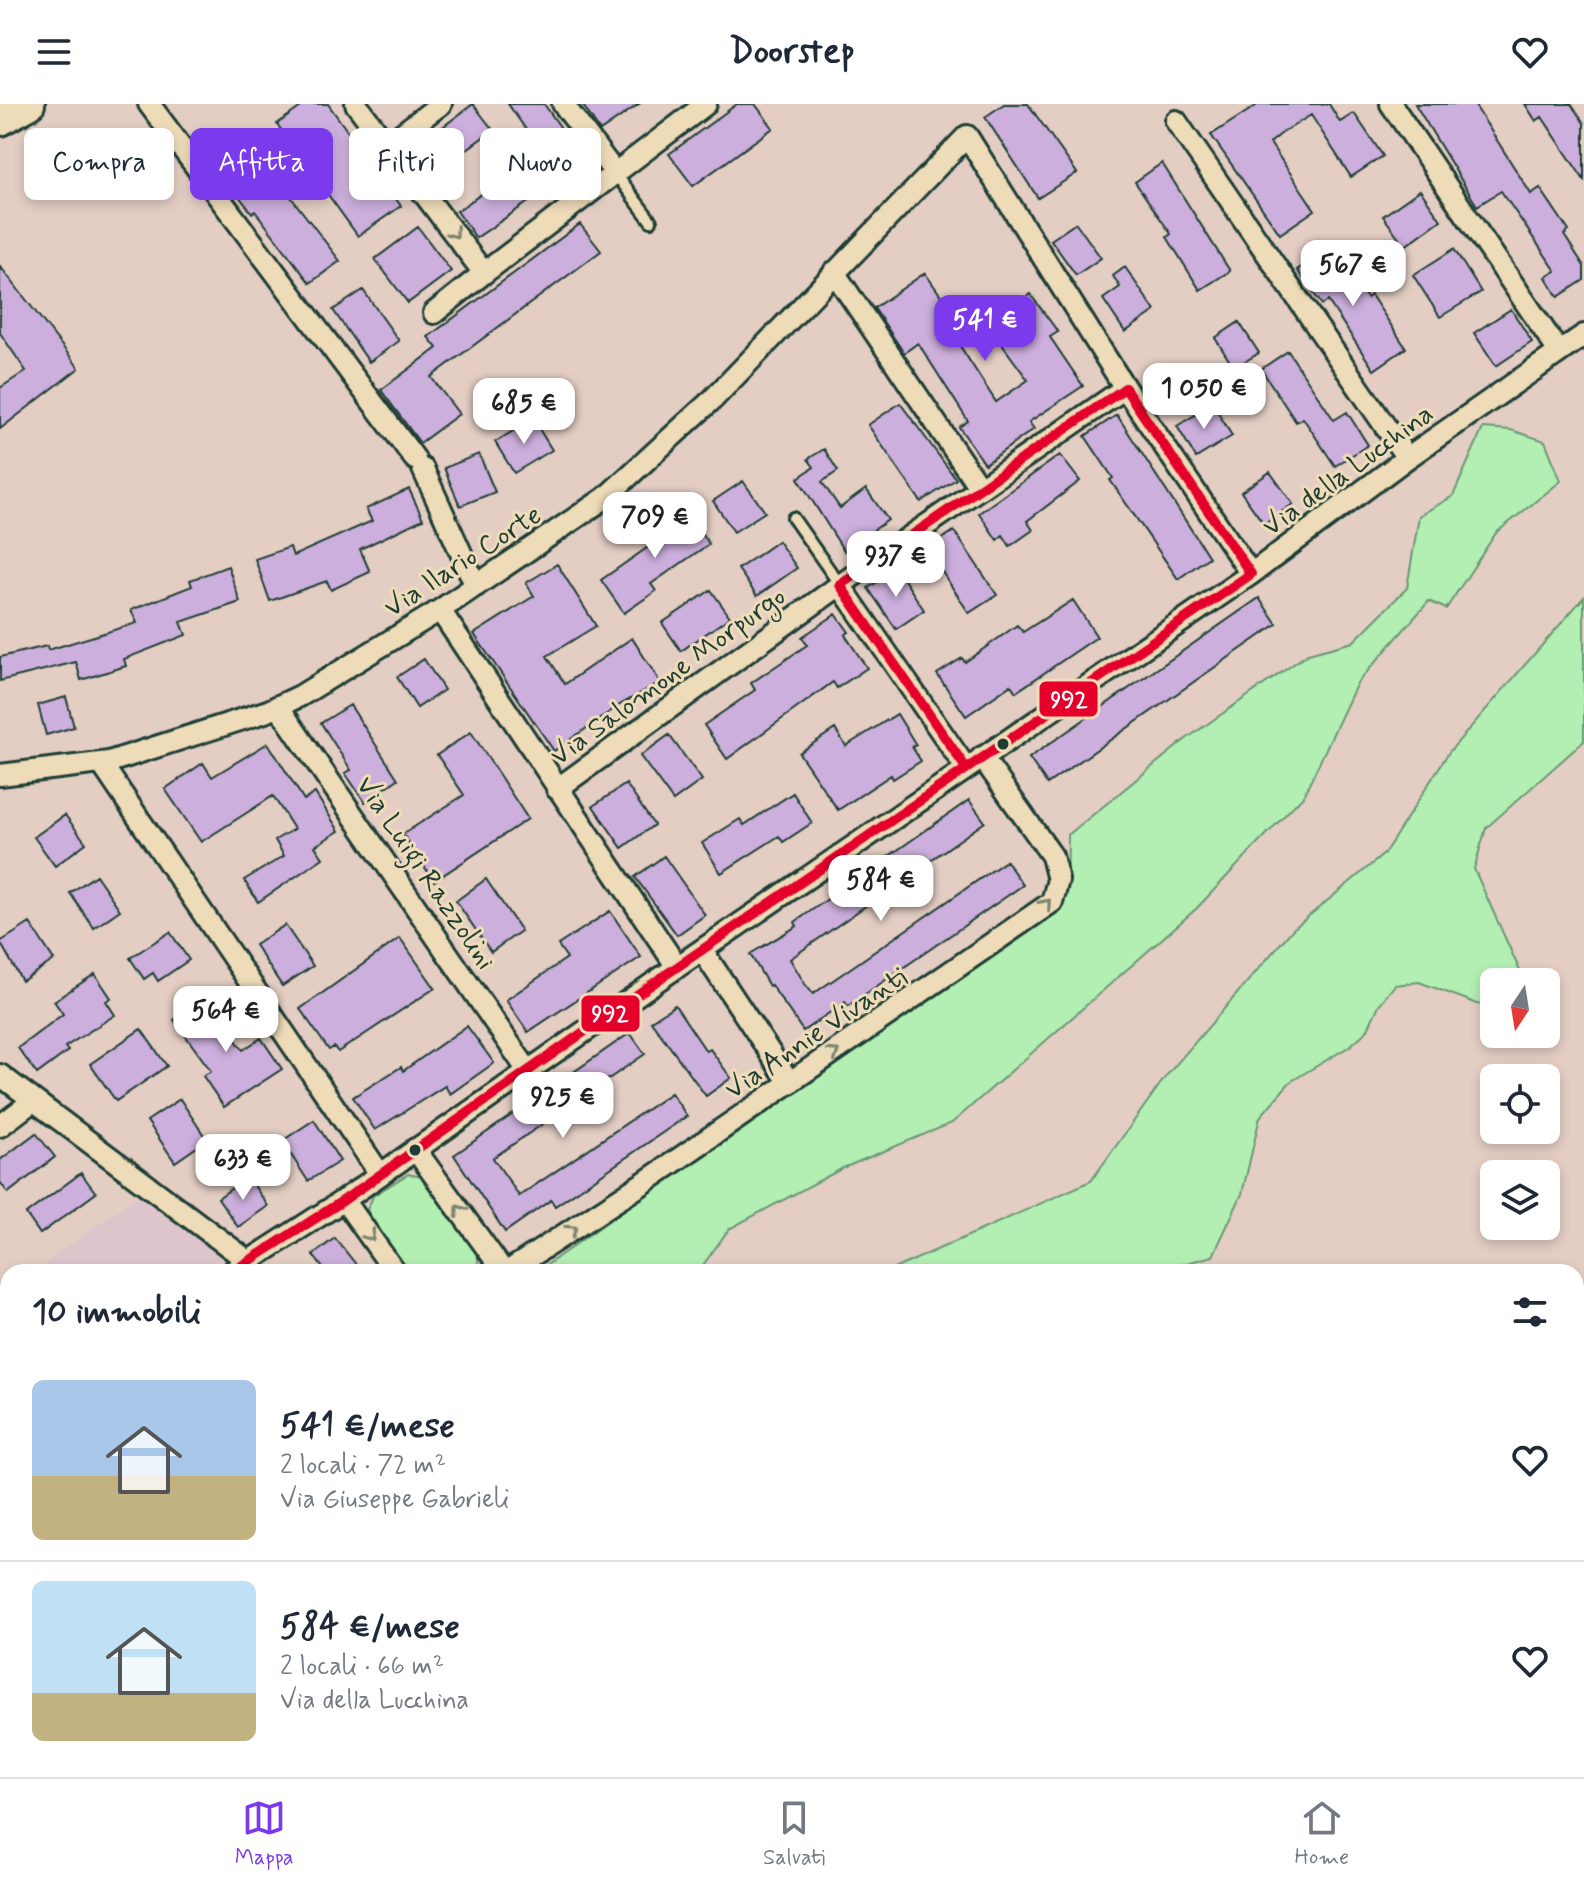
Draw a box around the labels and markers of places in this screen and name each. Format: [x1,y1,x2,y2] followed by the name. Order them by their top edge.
[1297,240,1409,308] pin: 567 €
[929,295,1041,363] pin: 541 €
[1130,363,1278,431] pin: 1 050 €
[468,378,580,446] pin: 685 €
[599,492,711,560] pin: 709 €
[840,531,952,599] pin: 937 €
[995,736,1011,752] unlabelled marker
[825,855,937,923] pin: 584 €
[170,986,282,1054] pin: 564 €
[507,1072,619,1140] pin: 925 €
[187,1134,299,1202] pin: 633 €
[407,1142,423,1158] unlabelled marker

